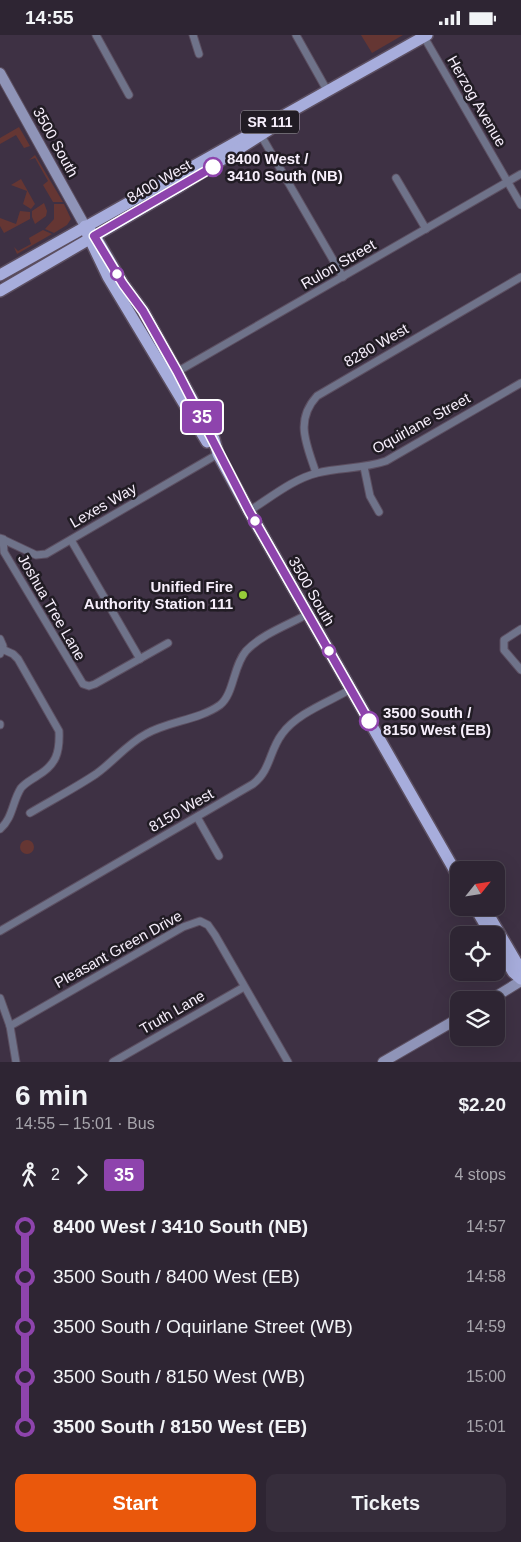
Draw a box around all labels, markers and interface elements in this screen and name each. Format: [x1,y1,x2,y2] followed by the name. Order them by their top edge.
[25,7,74,28] text: 14:55
[444,52,510,150] street label: Herzog Avenue
[30,104,82,180] street label: 3500 South
[241,110,299,133] road number: SR 111
[227,150,343,184] place label: 8400 West / 3410 South (NB)
[124,155,195,206] street label: 8400 West
[203,157,223,177] marker: 8400 West / 3410 South (NB)
[298,235,379,292] street label: Rulon Street
[110,267,124,281] unlabelled marker
[341,319,412,370] street label: 8280 West
[369,389,474,457] street label: Oquirlane Street
[180,401,224,433] line badge: 35
[192,407,212,427] text: 35
[67,479,140,531] street label: Lexes Way
[248,514,262,528] unlabelled marker
[15,551,89,663] street label: Joshua Tree Lane
[285,554,339,628] street label: 3500 South
[84,578,233,612] place label: Unified Fire Authority Station 111
[237,589,249,601] marker: Unified Fire Authority Station 111
[322,644,336,658] unlabelled marker
[383,704,491,738] place label: 3500 South / 8150 West (EB)
[359,711,379,731] marker: 3500 South / 8150 West (EB)
[146,784,217,835] street label: 8150 West
[450,861,505,916] north arrow
[450,861,505,1046] map controls
[51,907,185,991] street label: Pleasant Green Drive
[450,926,505,981] button: locate
[137,987,207,1037] street label: Truth Lane
[450,991,505,1046] button: layers
[15,1080,88,1111] text: 6 min
[458,1094,506,1115] text: $2.20
[15,1115,155,1132] text: 14:55 – 15:01 · Bus
[15,1161,43,1189] icon: walk
[68,1161,96,1189] icon: forward
[114,1165,134,1185] text: 35
[51,1166,60,1183] text: 2
[454,1166,506,1183] text: 4 stops
[53,1216,308,1237] text: 8400 West / 3410 South (NB)
[466,1218,506,1235] text: 14:57
[53,1266,300,1287] text: 3500 South / 8400 West (EB)
[466,1268,506,1285] text: 14:58
[53,1316,353,1337] text: 3500 South / Oquirlane Street (WB)
[466,1318,506,1335] text: 14:59
[53,1366,305,1387] text: 3500 South / 8150 West (WB)
[466,1368,506,1385] text: 15:00
[53,1416,307,1437] text: 3500 South / 8150 West (EB)
[466,1418,506,1435] text: 15:01
[15,1474,256,1532] button: Start
[266,1474,506,1532] button: Tickets

